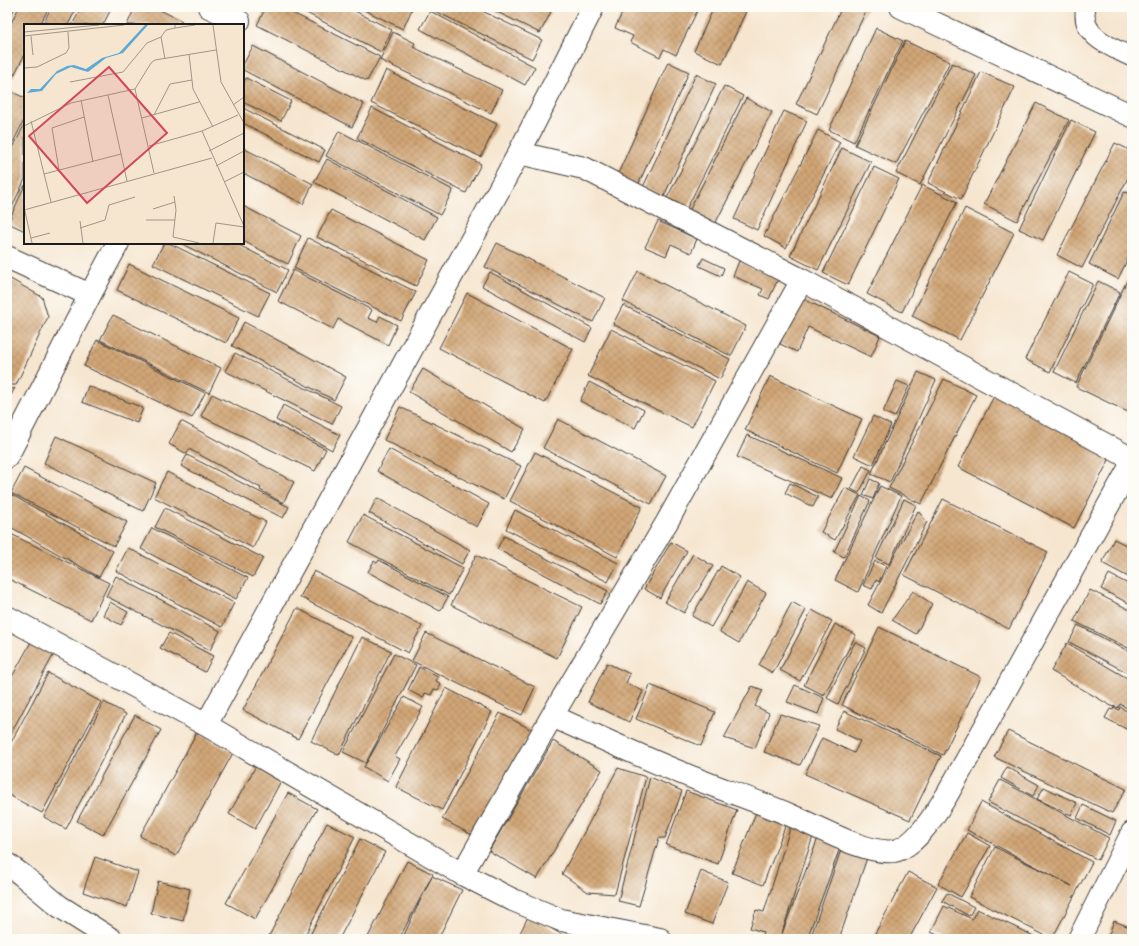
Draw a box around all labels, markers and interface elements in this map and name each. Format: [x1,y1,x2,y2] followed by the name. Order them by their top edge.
[24,24,244,244] inset map

